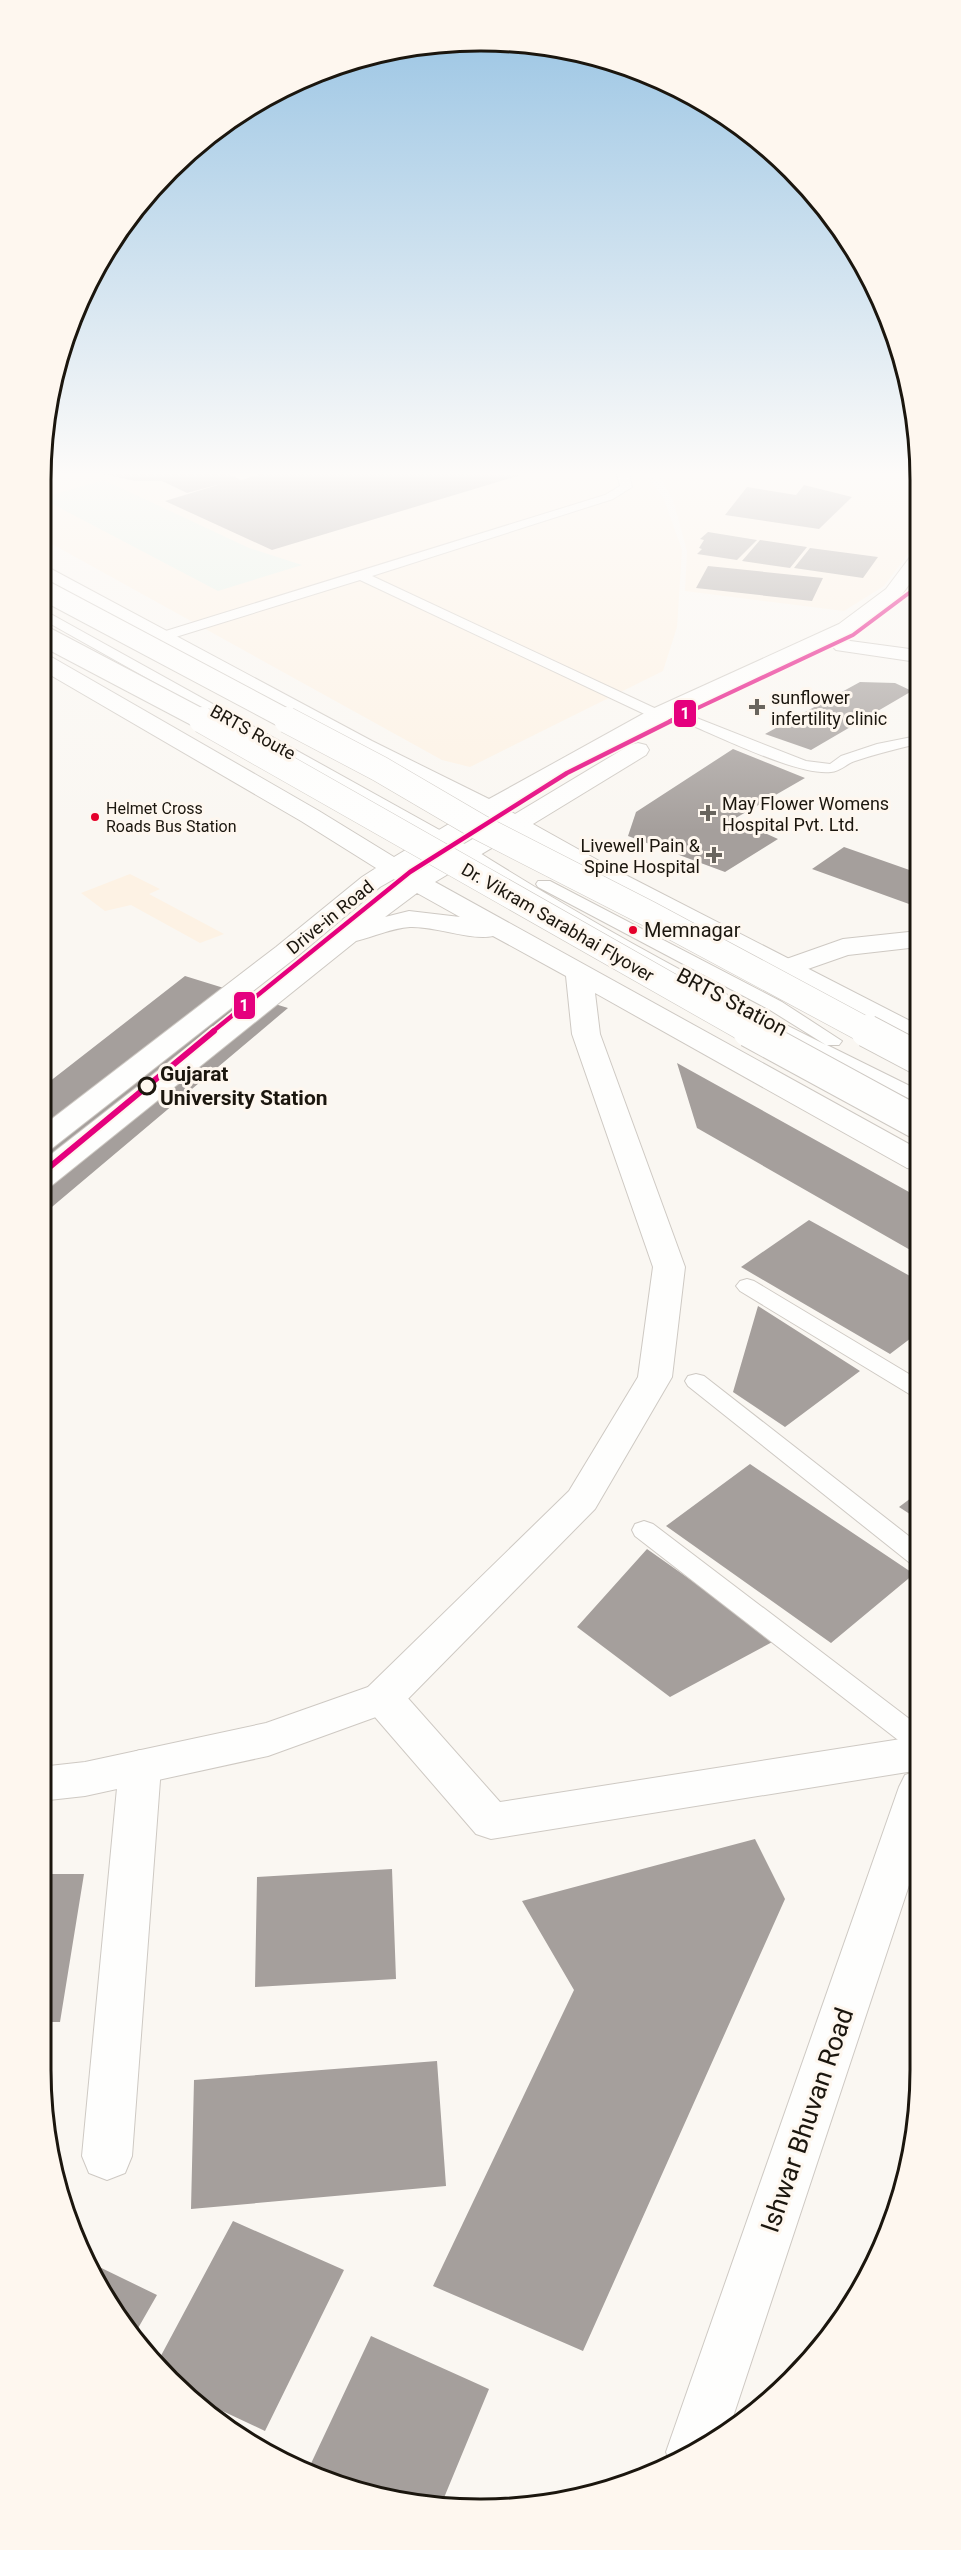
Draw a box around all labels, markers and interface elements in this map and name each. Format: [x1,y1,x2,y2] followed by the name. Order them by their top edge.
[771,687,887,729] place label: sunflower infertility clinic
[748,698,766,716] marker: sunflower infertility clinic
[673,699,697,728] line badge: 1
[207,700,299,764] street label: BRTS Route
[680,704,690,723] text: 1
[722,793,889,835] place label: May Flower Womens Hospital Pvt. Ltd.
[106,799,236,836] place label: Helmet Cross Roads Bus Station
[699,804,717,822] marker: May Flower Womens Hospital Pvt. Ltd.
[89,811,101,823] marker: Helmet Cross Roads Bus Station
[580,835,701,877] place label: Livewell Pain & Spine Hospital
[705,846,723,864] marker: Livewell Pain & Spine Hospital
[458,858,658,986] street label: Dr. Vikram Sarabhai Flyover
[282,876,378,958] street label: Drive-in Road
[644,918,741,942] place label: Memnagar
[627,924,639,936] marker: Memnagar
[673,963,791,1041] street label: BRTS Station
[233,991,256,1020] line badge: 1
[239,996,249,1015] text: 1
[160,1062,328,1110] place label: Gujarat University Station
[138,1077,156,1095] marker: Gujarat University Station
[754,2004,860,2236] street label: Ishwar Bhuvan Road

